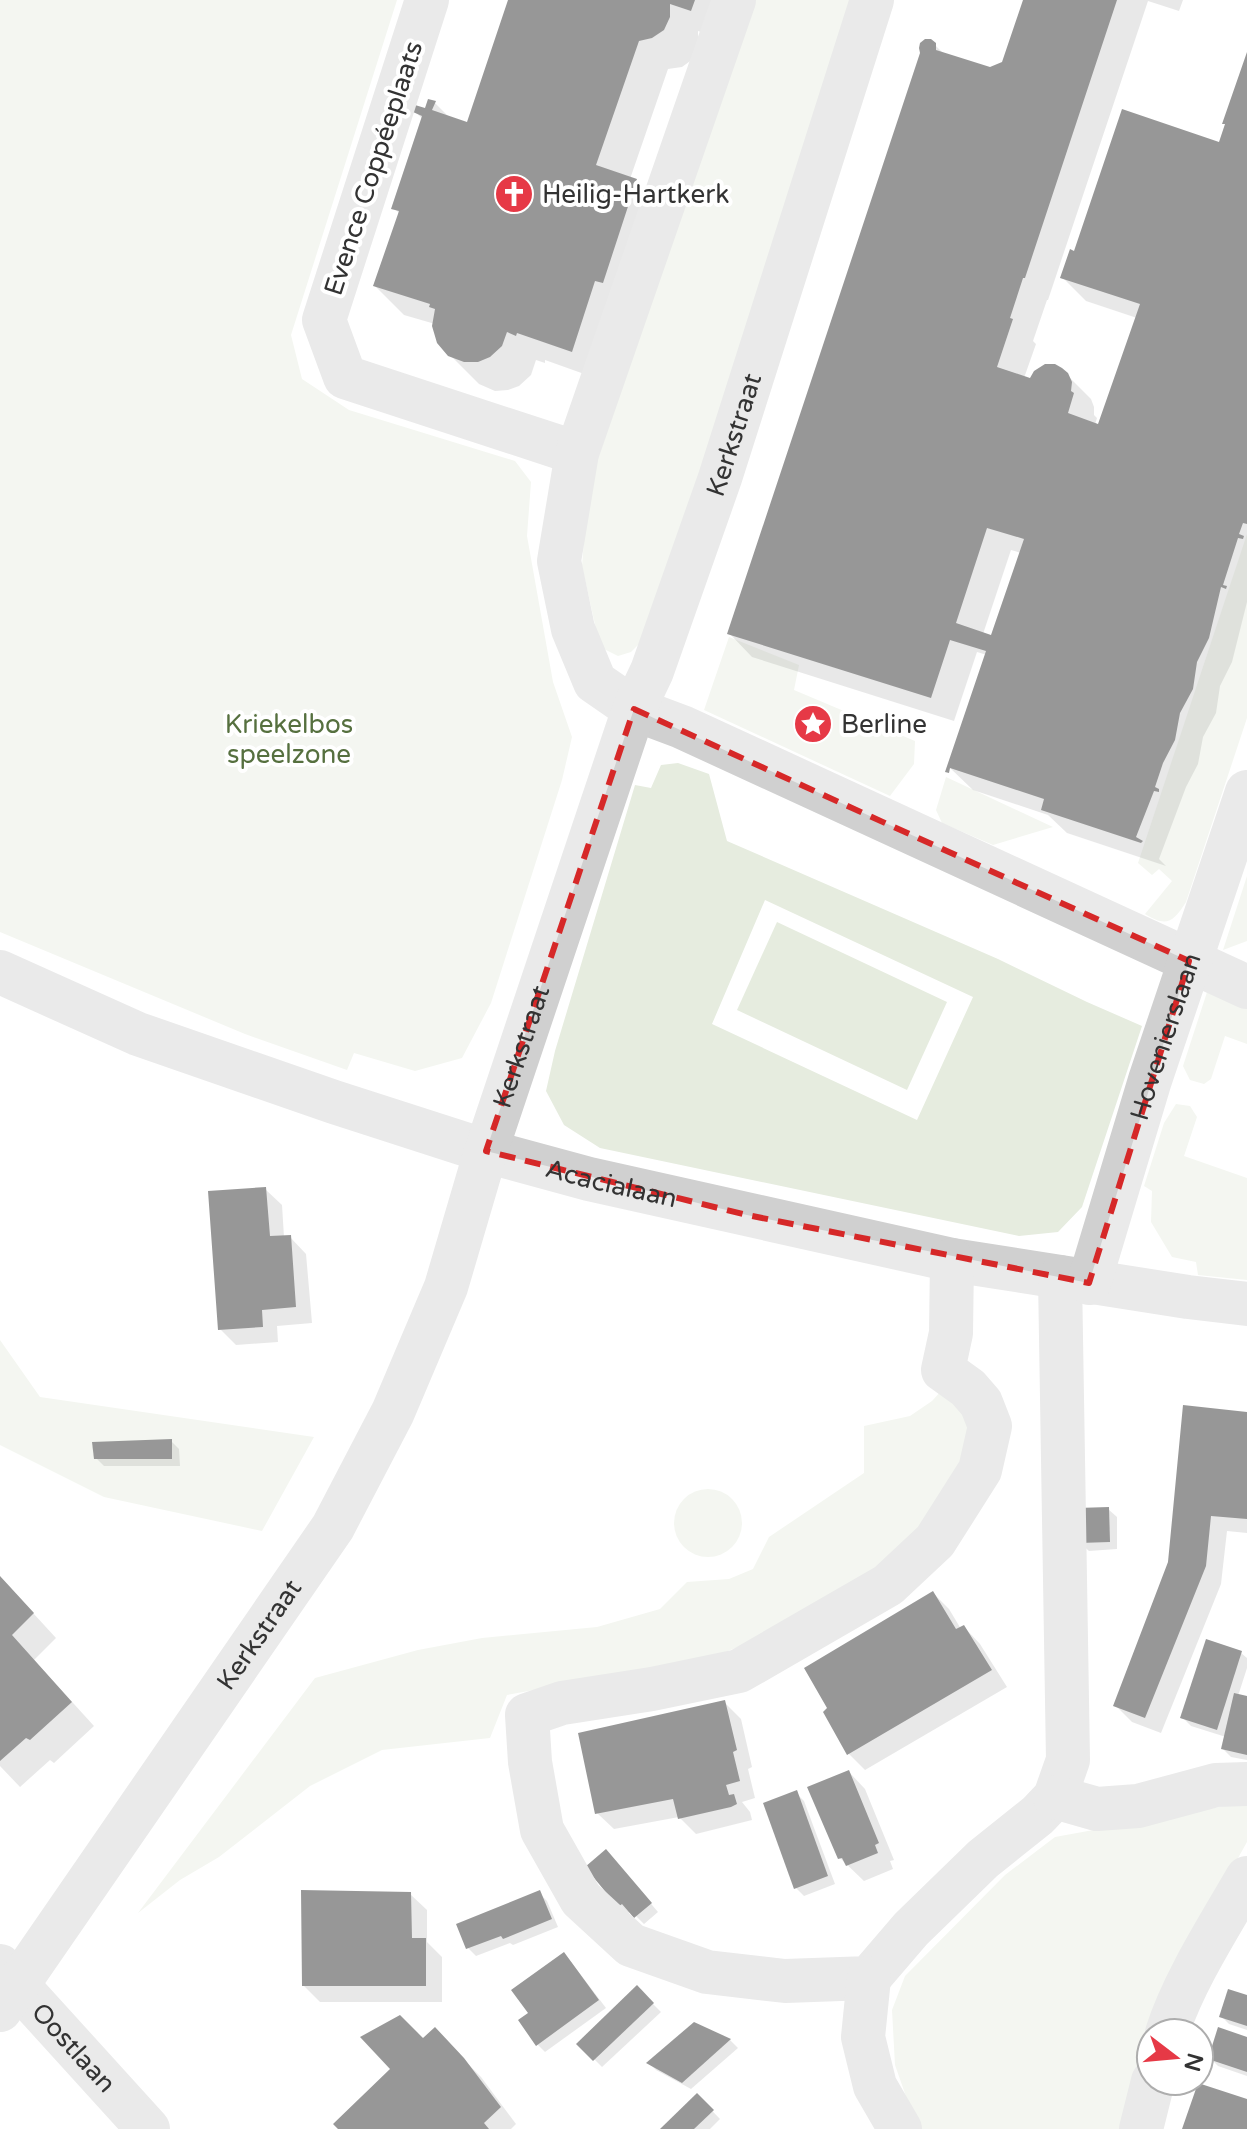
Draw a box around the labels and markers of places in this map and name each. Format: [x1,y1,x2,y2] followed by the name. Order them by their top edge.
[493,173,535,215] church icon: Heilig-Hartkerk
[542,179,729,210] place label: Heilig-Hartkerk
[792,703,834,745] place icon: Berline
[841,709,927,740] place label: Berline

